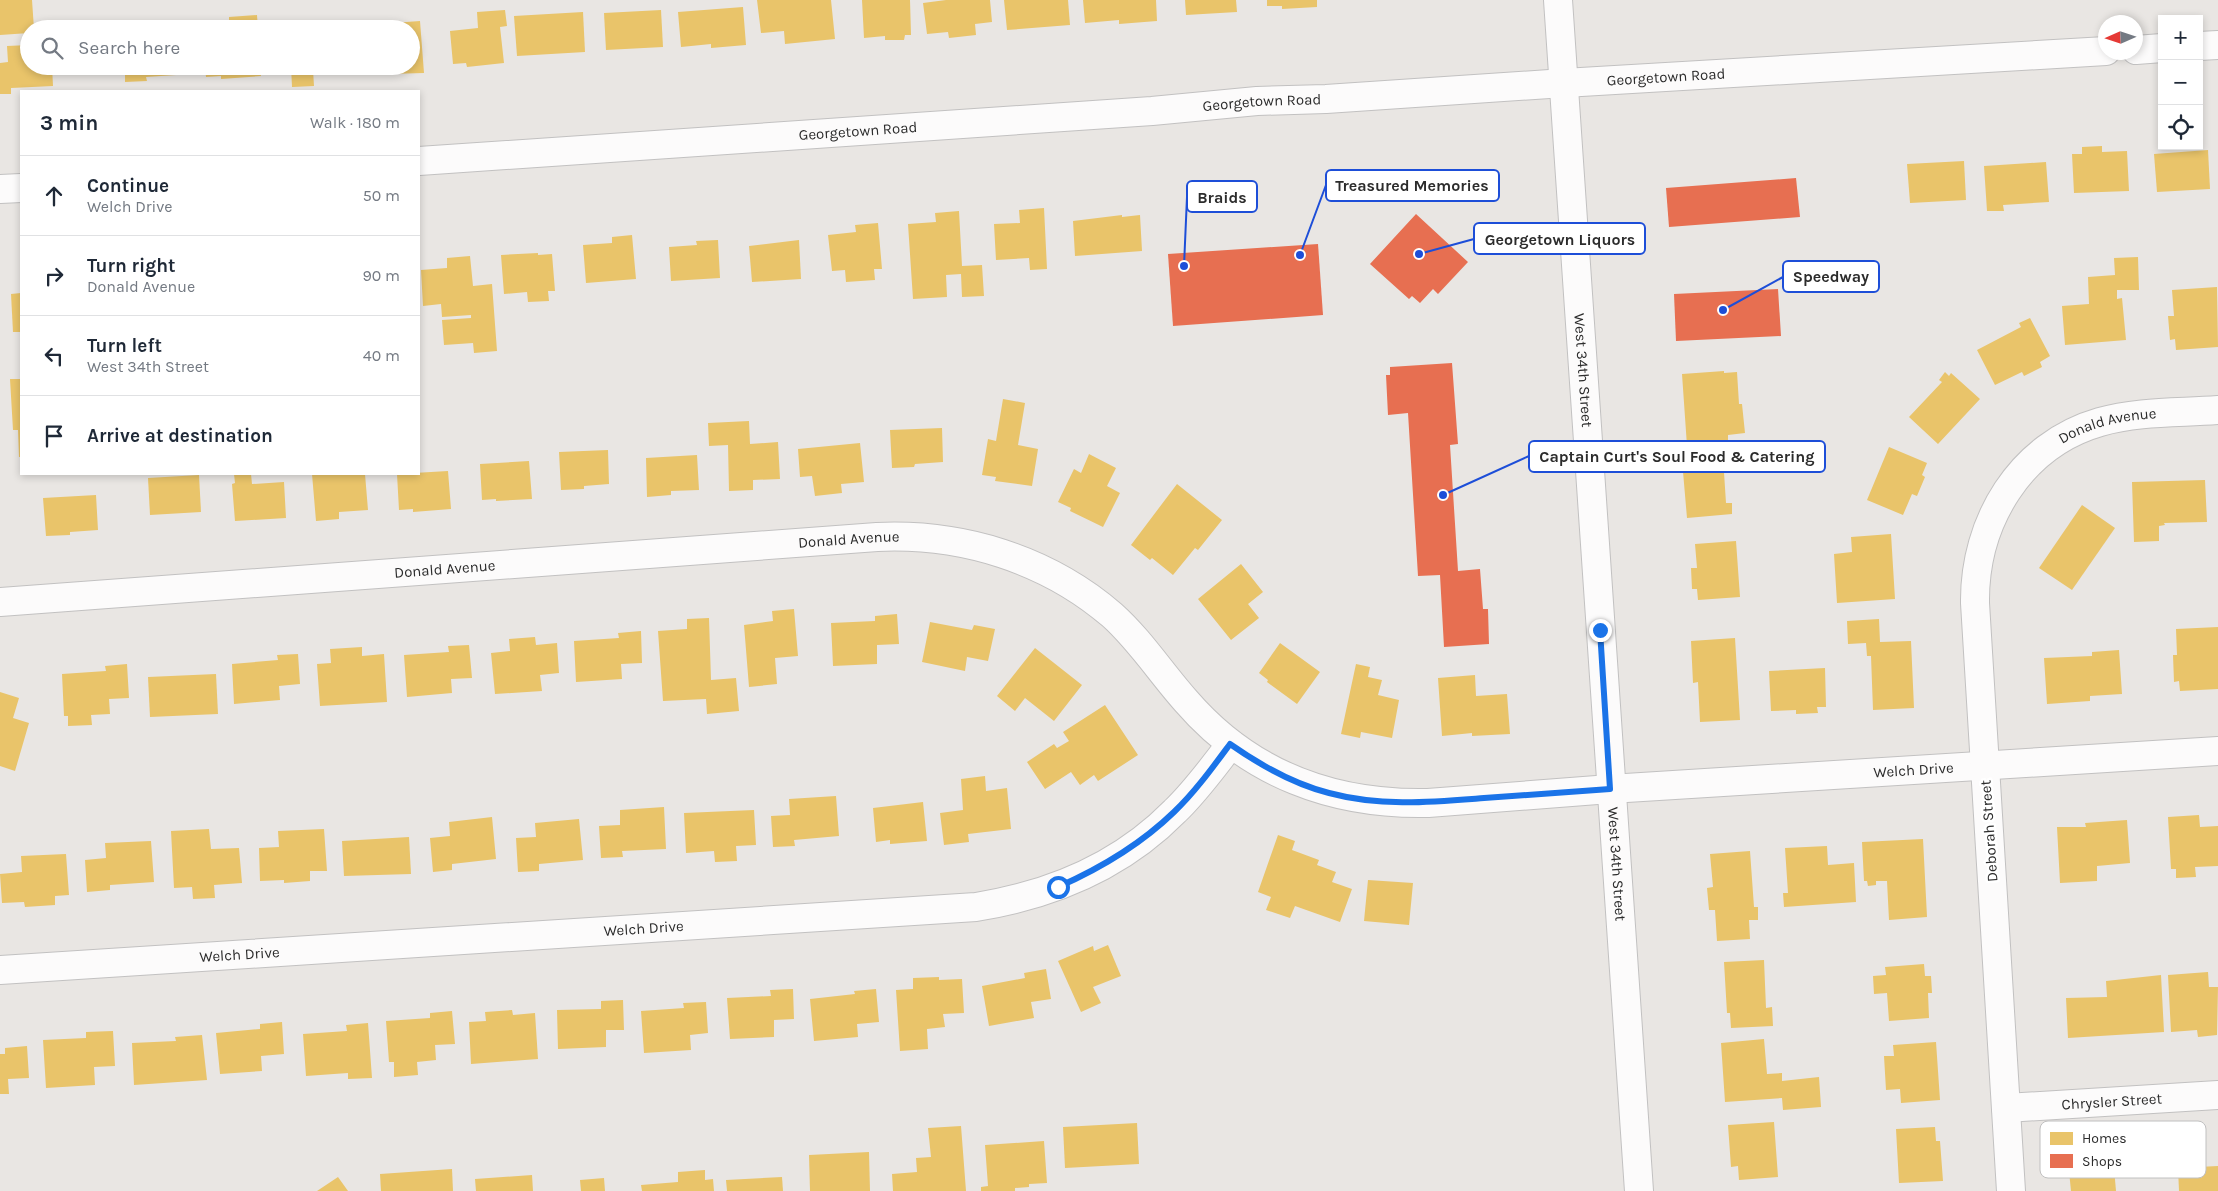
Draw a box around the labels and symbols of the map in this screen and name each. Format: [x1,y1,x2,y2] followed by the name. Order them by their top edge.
[2098,15,2143,60] north arrow
[1606,64,1726,89] street label: Georgetown Road
[1202,90,1321,115] street label: Georgetown Road
[798,118,918,144] street label: Georgetown Road
[1326,170,1499,201] callout: Treasured Memories
[1335,176,1489,195] text: Treasured Memories
[1187,181,1257,212] callout: Braids
[1197,188,1247,207] text: Braids
[1474,223,1645,254] callout: Georgetown Liquors
[1485,230,1635,249] text: Georgetown Liquors
[1783,261,1879,292] callout: Speedway
[1793,267,1869,286] text: Speedway
[1570,312,1596,428] street label: West 34th Street
[2055,404,2157,448] street label: Donald Avenue
[1529,441,1825,472] callout: Captain Curt's Soul Food & Catering
[1539,447,1815,466] text: Captain Curt's Soul Food & Catering
[797,528,899,552] street label: Donald Avenue
[394,556,496,582] street label: Donald Avenue
[1589,619,1612,642] route end
[1873,759,1954,782] street label: Welch Drive
[1976,779,2002,883] street label: Deborah Street
[1604,806,1630,922] street label: West 34th Street
[1047,876,1070,899] route start
[603,917,684,940] street label: Welch Drive
[199,943,280,966] street label: Welch Drive
[2061,1089,2163,1114] street label: Chrysler Street
[2040,1121,2206,1178] legend
[2082,1130,2127,1147] text: Homes
[2082,1153,2122,1170] text: Shops

